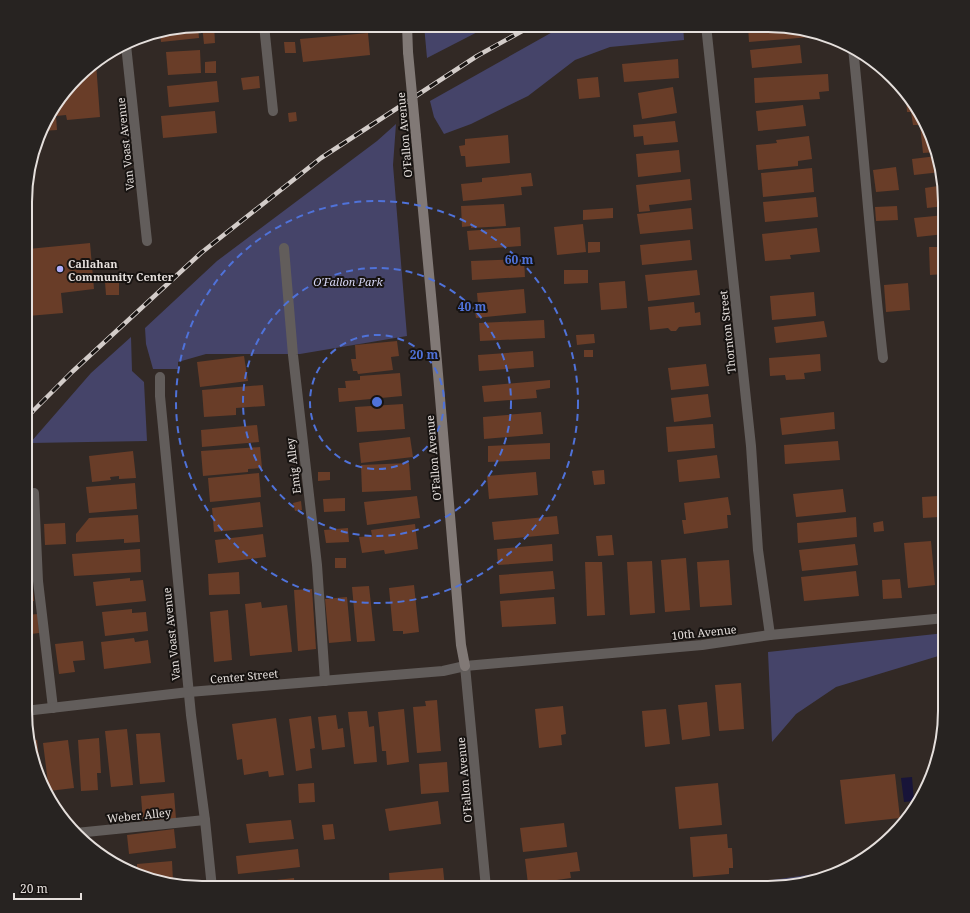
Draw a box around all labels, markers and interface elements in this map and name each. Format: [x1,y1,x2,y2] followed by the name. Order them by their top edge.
[393,92,415,178] street label: O’Fallon Avenue
[113,97,137,191] street label: Van Voast Avenue
[505,251,533,268] text: 60 m
[68,256,174,284] place label: Callahan Community Center
[55,264,65,274] marker: Callahan Community Center
[313,274,384,289] park label: O'Fallon Park
[715,290,739,374] street label: Thornton Street
[458,298,486,315] text: 40 m
[410,346,438,363] text: 20 m
[370,395,384,409] centre of rings
[422,415,444,501] street label: O’Fallon Avenue
[282,436,304,495] street label: Emig Alley
[159,587,183,681] street label: Van Voast Avenue
[671,621,737,643] street label: 10th Avenue
[209,666,279,686] street label: Center Street
[453,737,475,823] street label: O’Fallon Avenue
[106,804,172,826] street label: Weber Alley
[14,875,81,901] scale bar
[20,880,48,897] text: 20 m

